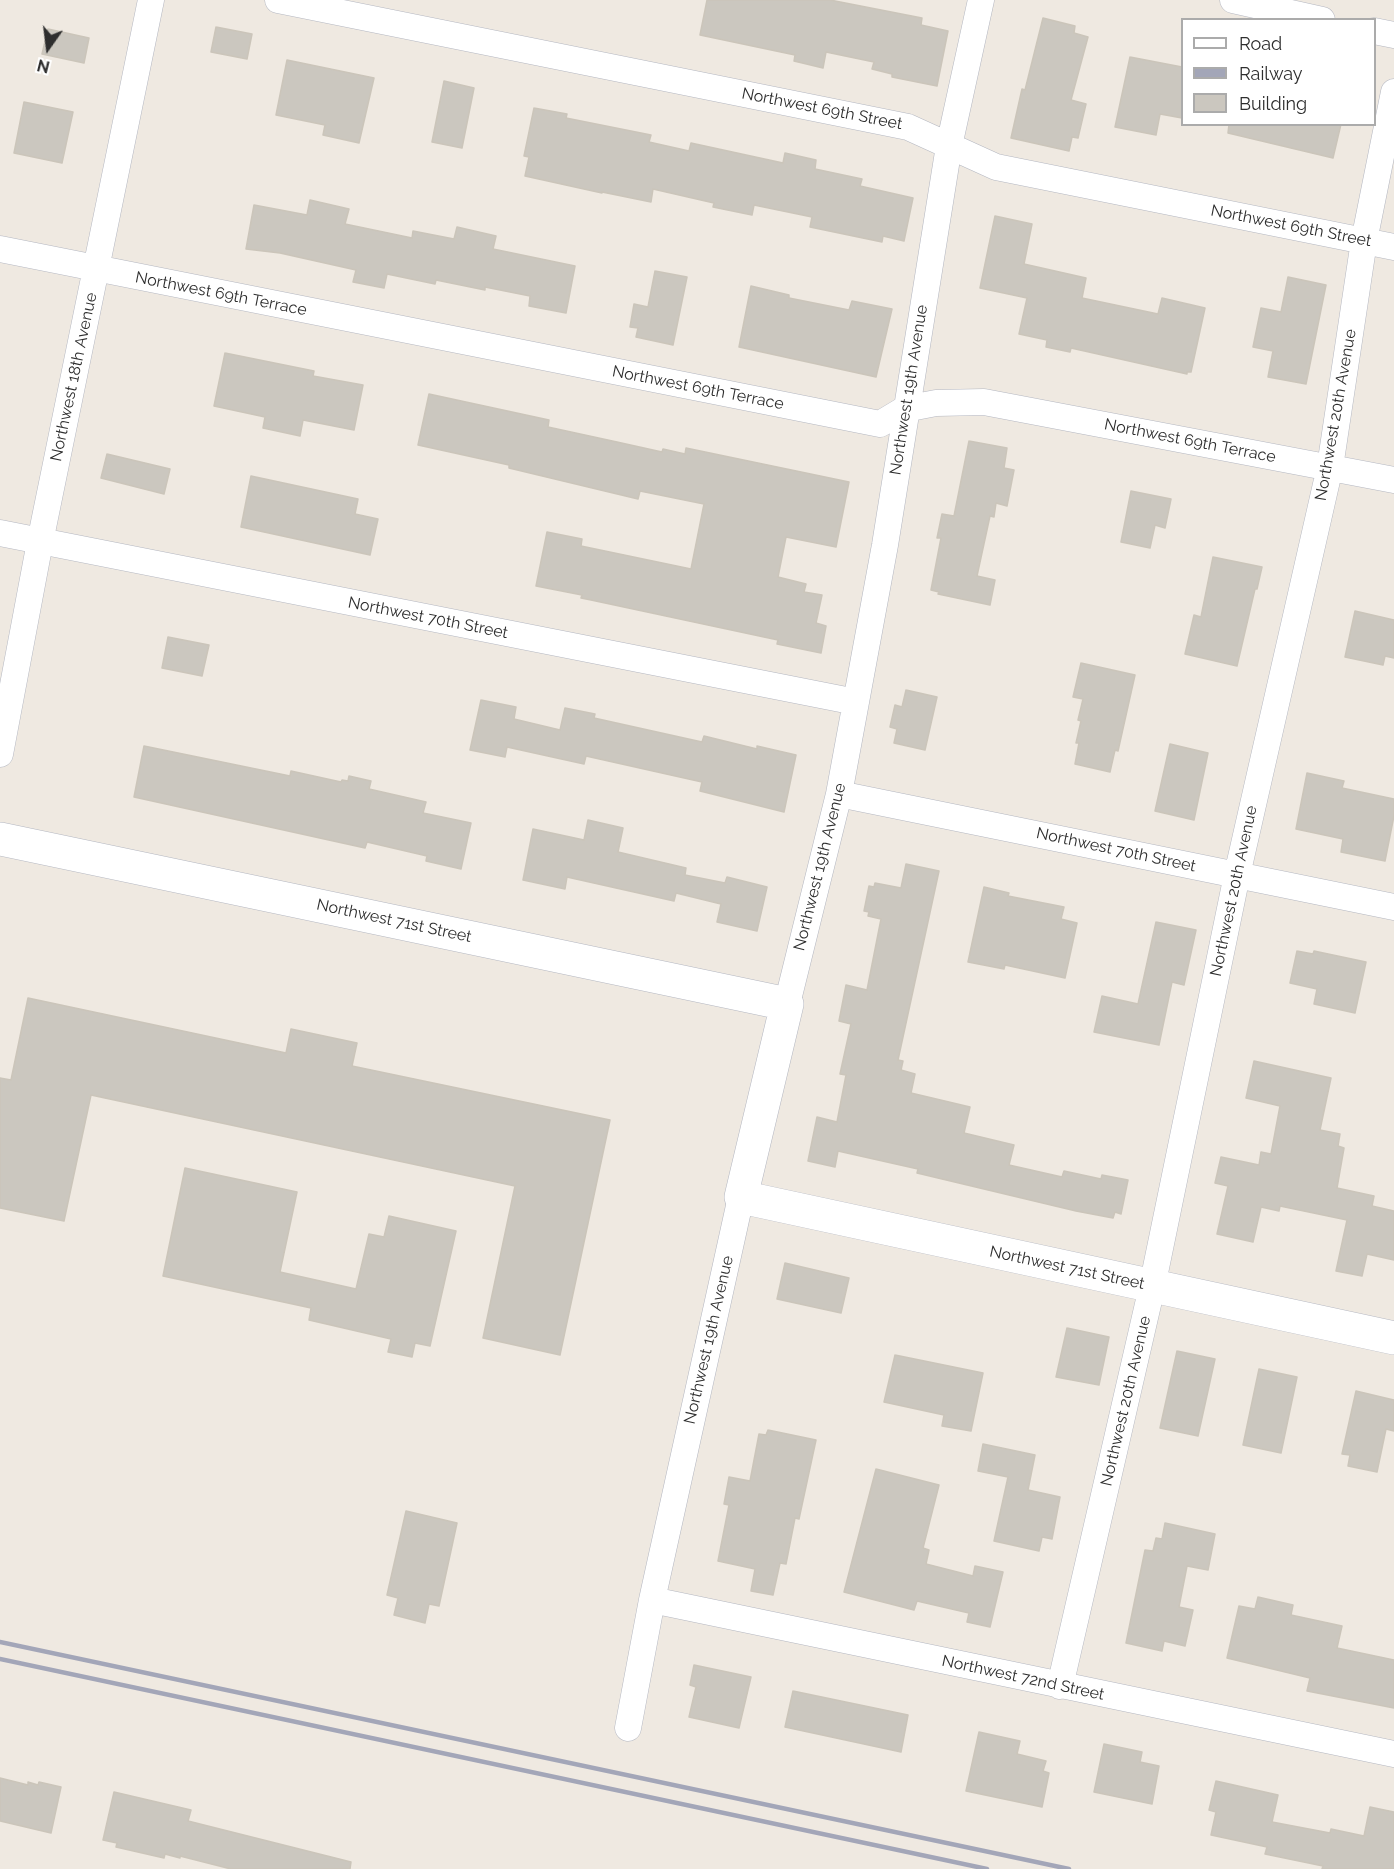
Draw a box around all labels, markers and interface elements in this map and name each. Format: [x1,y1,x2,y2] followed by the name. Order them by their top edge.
[18,18,78,78] north arrow
[1181,18,1376,126] legend
[1239,33,1282,54] text: Road
[35,55,52,77] text: N
[1239,63,1303,84] text: Railway
[740,84,904,134] street label: Northwest 69th Street
[1239,93,1307,114] text: Building
[1209,201,1373,251] street label: Northwest 69th Street
[134,268,308,320] street label: Northwest 69th Terrace
[47,291,101,463] street label: Northwest 18th Avenue
[886,303,932,477] street label: Northwest 19th Avenue
[1311,328,1361,502] street label: Northwest 20th Avenue
[611,362,785,414] street label: Northwest 69th Terrace
[1103,415,1277,467] street label: Northwest 69th Terrace
[346,593,510,643] street label: Northwest 70th Street
[790,781,850,953] street label: Northwest 19th Avenue
[1207,804,1261,978] street label: Northwest 20th Avenue
[1035,824,1197,876] street label: Northwest 70th Street
[315,895,473,947] street label: Northwest 71st Street
[988,1242,1146,1294] street label: Northwest 71st Street
[680,1254,738,1426] street label: Northwest 19th Avenue
[1097,1314,1155,1488] street label: Northwest 20th Avenue
[940,1651,1106,1705] street label: Northwest 72nd Street

